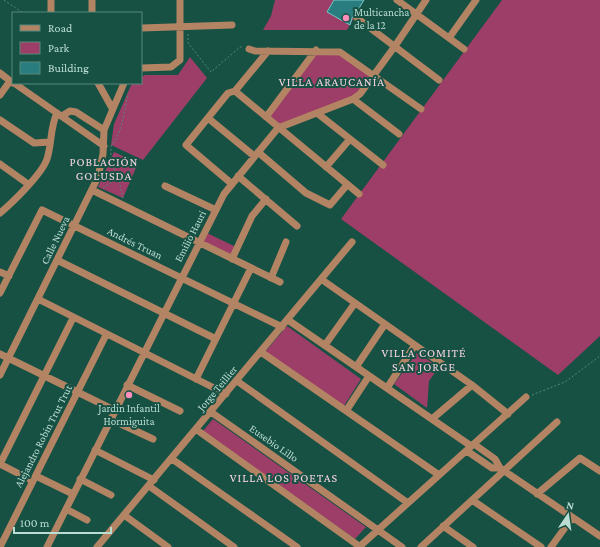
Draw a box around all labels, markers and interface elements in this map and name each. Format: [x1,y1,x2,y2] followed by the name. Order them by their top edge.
[354,6,409,31] place label: Multicancha de la 12
[12,12,142,84] legend
[341,13,351,23] marker: Multicancha de la 12
[48,21,73,35] text: Road
[48,41,70,55] text: Park
[48,61,89,75] text: Building
[279,75,385,89] district label: VILLA ARAUCANÍA
[69,155,139,183] district label: POBLACIÓN GOLUSDA
[172,208,208,264] street label: Emilio Hauri
[38,214,72,266] street label: Calle Nueva
[106,225,164,261] street label: Andrés Truan
[381,346,467,374] district label: VILLA COMITÉ SAN JORGE
[194,363,240,414] street label: Jorge Teillier
[12,382,75,490] street label: Alejandro Robin Trut Trut
[124,390,134,400] marker: Jardin Infantil Hormiguita
[97,402,160,428] place label: Jardin Infantil Hormiguita
[247,422,301,464] street label: Eusebio Lillo
[230,471,338,485] district label: VILLA LOS POETAS
[548,495,588,535] north arrow
[565,499,576,512] text: N
[14,509,111,535] scale bar
[20,516,50,530] text: 100 m

